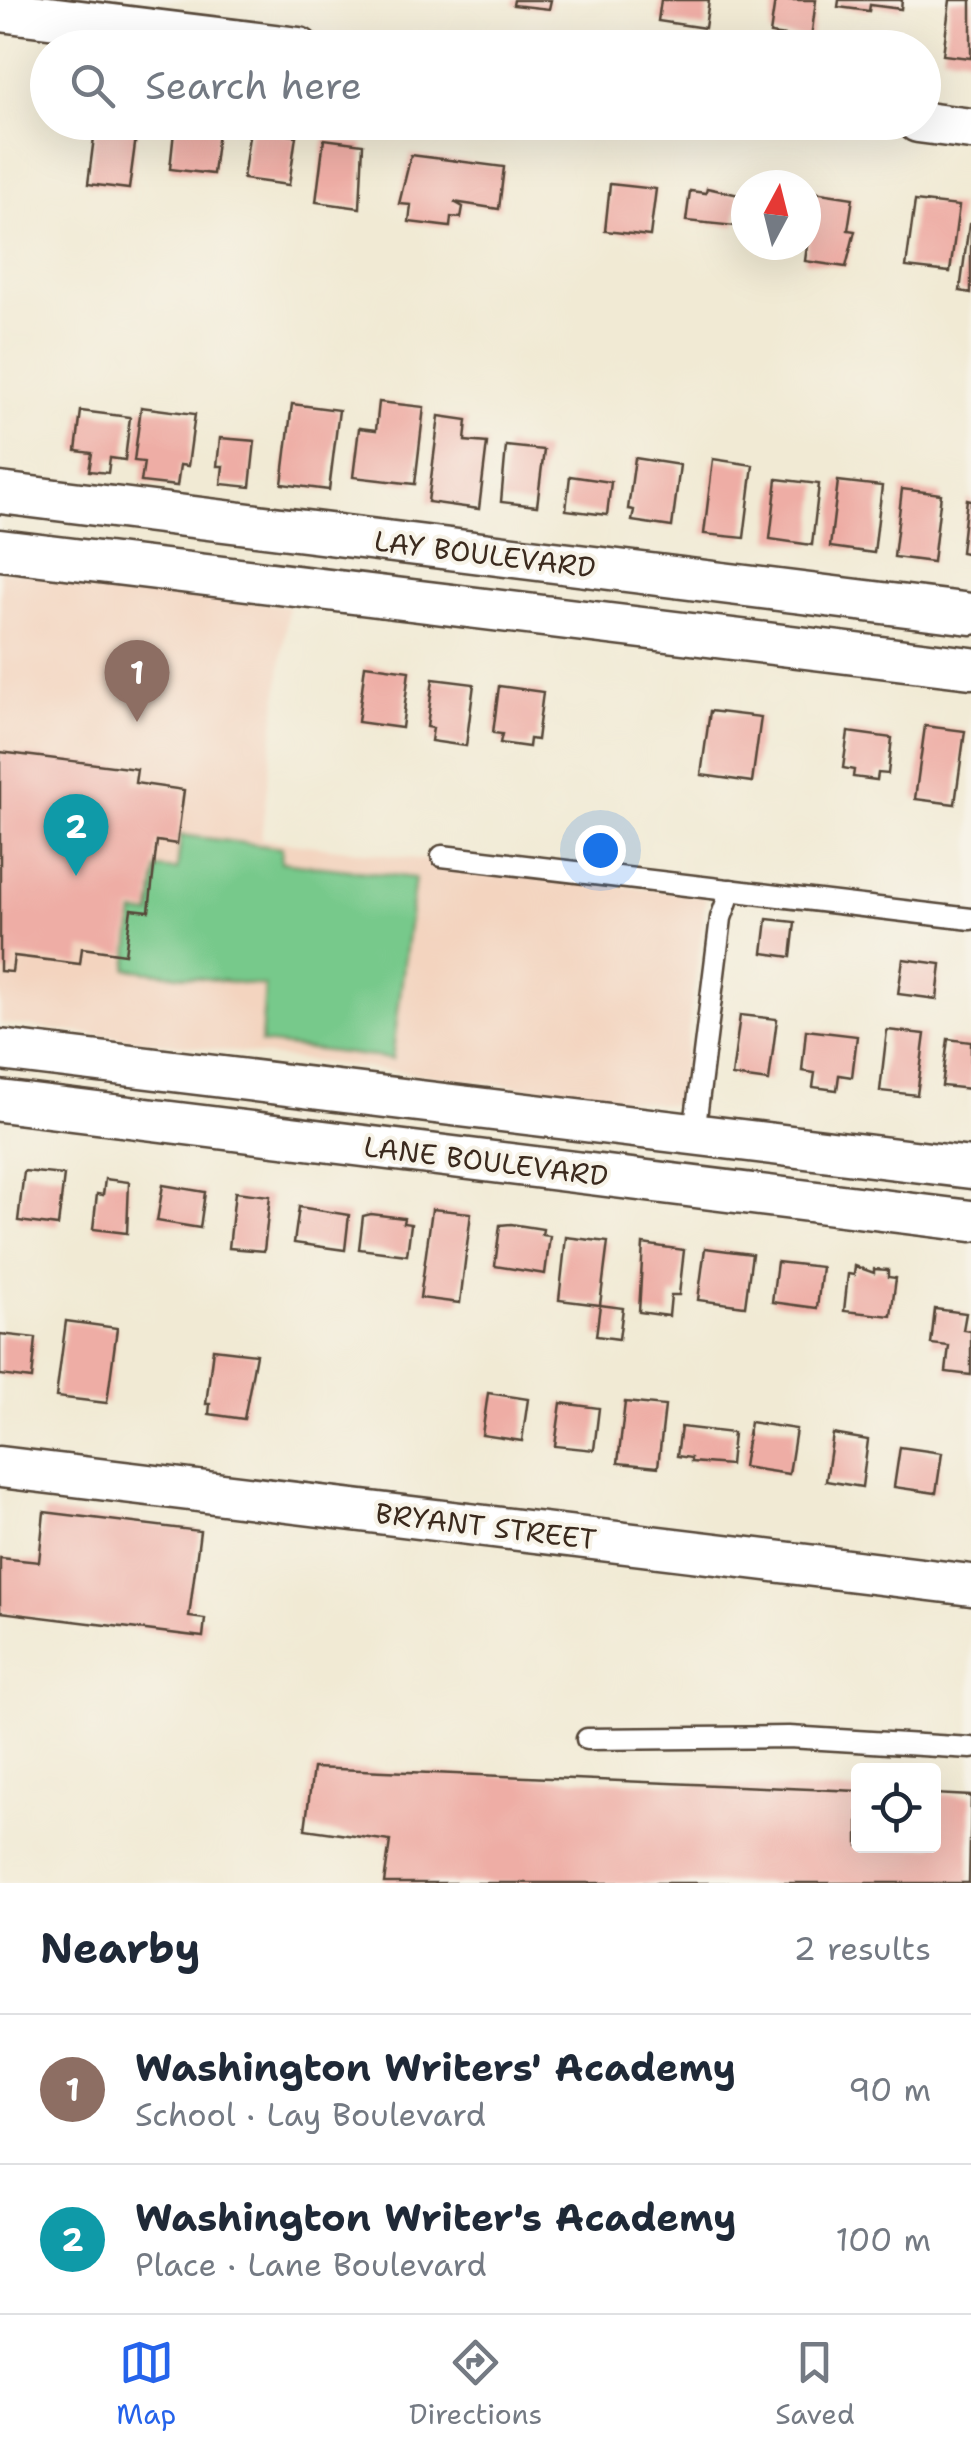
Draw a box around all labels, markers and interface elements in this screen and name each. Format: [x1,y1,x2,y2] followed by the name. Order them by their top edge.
[30,30,941,140] search box
[65,58,120,113] icon: search
[145,60,362,111] text: Search here
[731,170,821,260] north arrow
[372,522,598,586] street label: LAY BOULEVARD
[104,640,170,722] pin: 1
[44,794,108,876] pin: 2
[575,825,626,876] your location
[362,1127,610,1195] street label: LANE BOULEVARD
[373,1494,599,1558] street label: BRYANT STREET
[851,1763,941,1853] map controls
[851,1763,941,1853] button: locate
[40,1920,200,1976] text: Nearby
[794,1927,931,1970] text: 2 results
[135,2042,736,2093] text: Washington Writers' Academy
[65,2068,80,2111] text: 1
[848,2068,931,2111] text: 90 m
[135,2093,486,2136] text: School · Lay Boulevard
[135,2192,736,2243] text: Washington Writer's Academy
[61,2218,84,2261] text: 2
[835,2218,931,2261] text: 100 m
[135,2243,487,2286] text: Place · Lane Boulevard
[116,2335,176,2433] tab: Map
[409,2335,542,2433] tab: Directions
[775,2335,855,2433] tab: Saved

